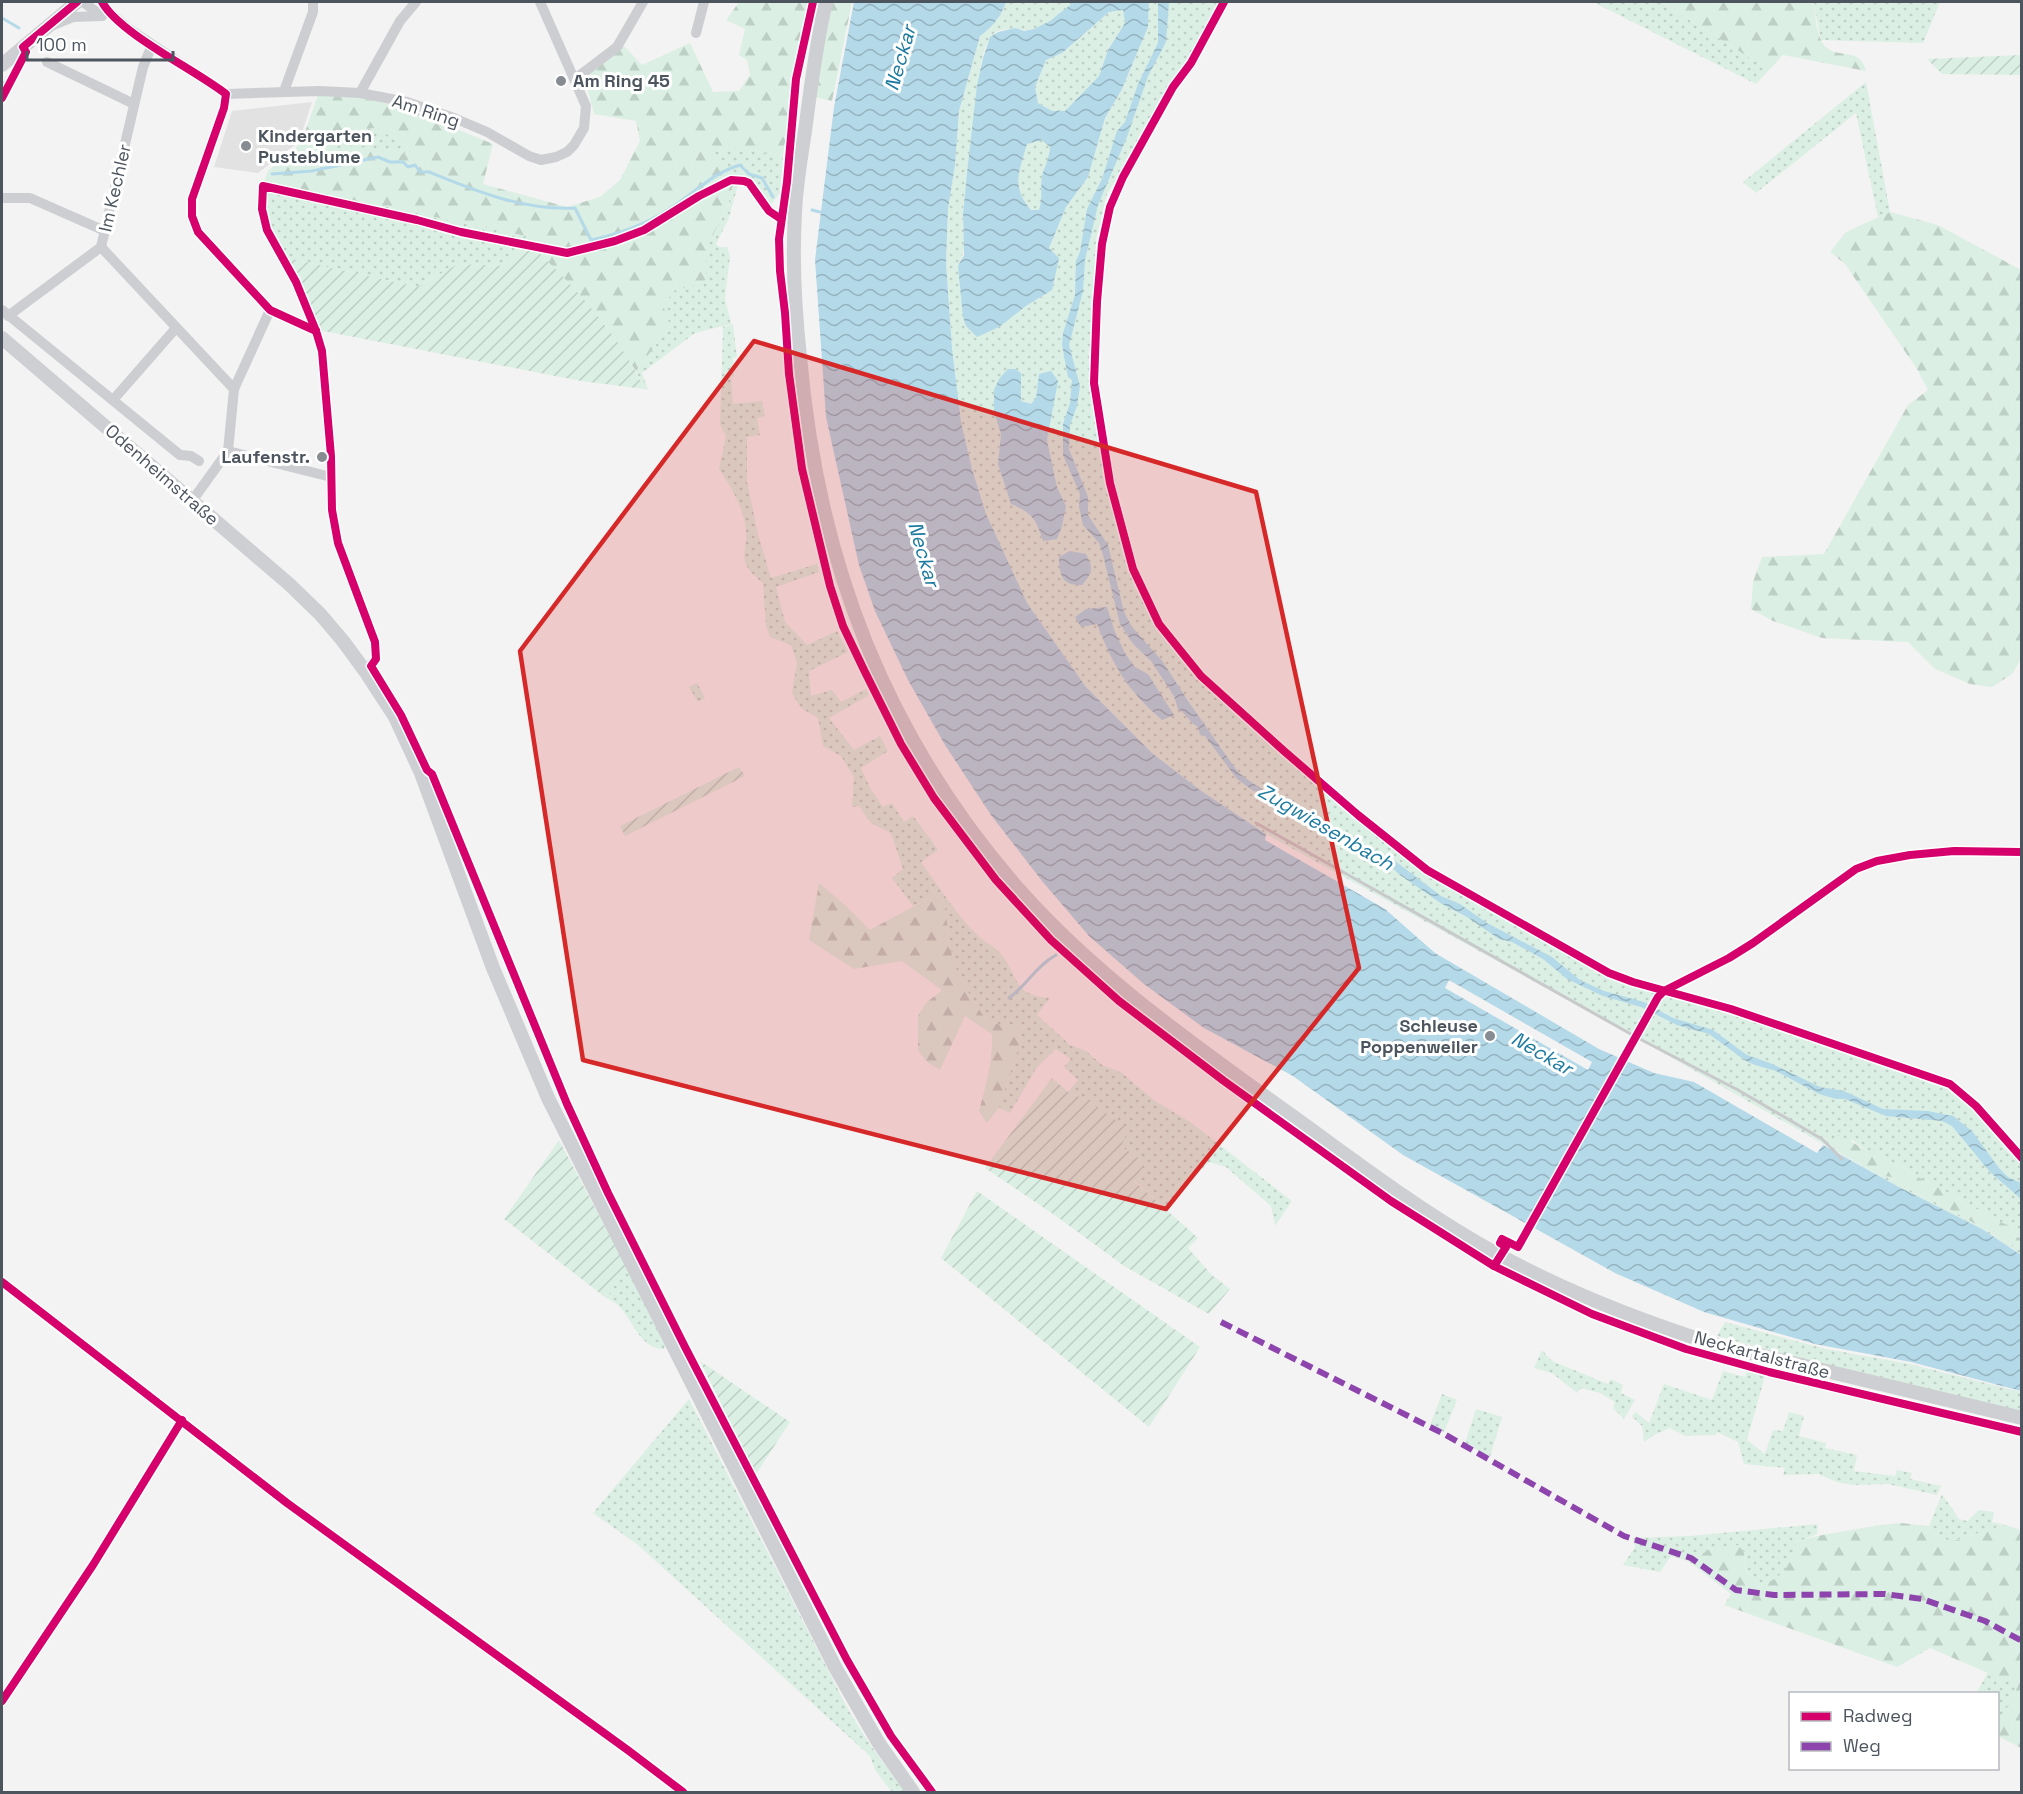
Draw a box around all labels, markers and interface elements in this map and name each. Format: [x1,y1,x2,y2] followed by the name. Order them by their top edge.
[878,20,922,94] water label: Neckar
[27,24,172,62] scale bar
[36,33,87,56] text: 100 m
[573,69,670,92] place label: Am Ring 45
[554,74,568,88] marker: Am Ring 45
[389,89,463,132] street label: Am Ring
[258,124,372,168] place label: Kindergarten Pusteblume
[239,139,253,153] marker: Kindergarten Pusteblume
[93,142,136,234] street label: Im Kechler
[101,419,224,530] street label: Odenheimstraße
[221,445,310,468] place label: Laufenstr.
[315,450,329,464] marker: Laufenstr.
[902,518,946,592] water label: Neckar
[1254,778,1399,877] water label: Zugwiesenbach
[1360,1014,1478,1058] place label: Schleuse Poppenweiler
[1507,1025,1579,1082] water label: Neckar
[1483,1029,1497,1043] marker: Schleuse Poppenweiler
[1692,1325,1832,1384] street label: Neckartalstraße
[1789,1692,1999,1770] legend
[1843,1704,1913,1727] text: Radweg
[1843,1734,1881,1757] text: Weg

